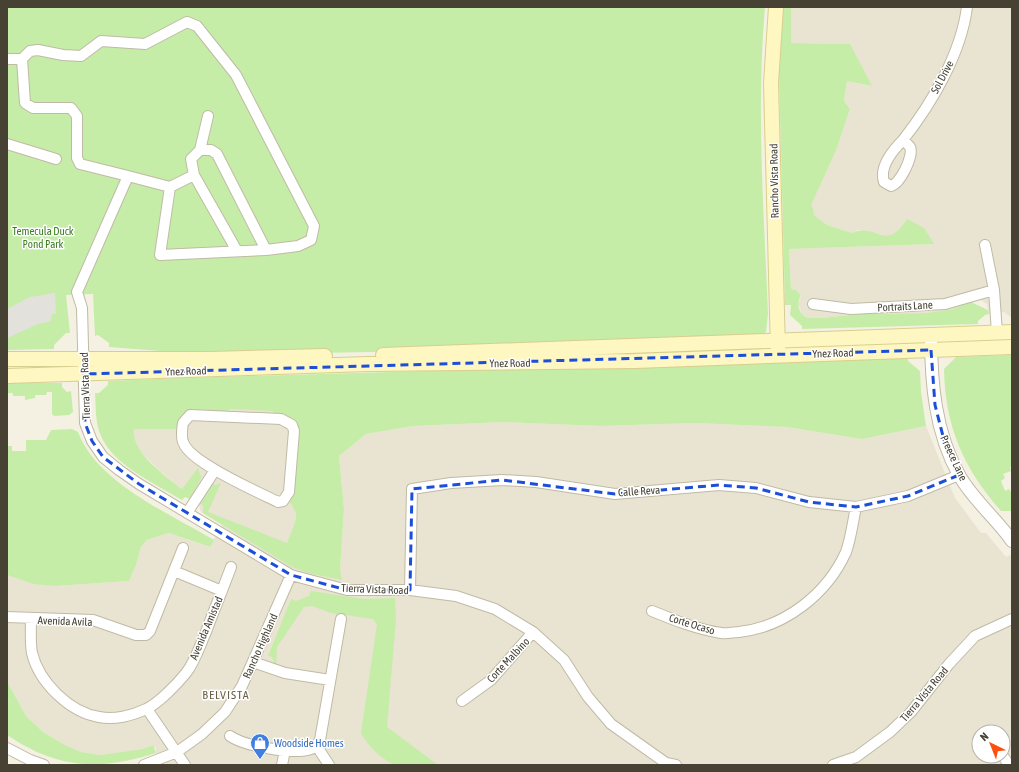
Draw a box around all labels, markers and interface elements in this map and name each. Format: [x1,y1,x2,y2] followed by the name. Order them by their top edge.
[928,58,956,96] street label: Sol Drive
[767,144,781,218] street label: Rancho Vista Road
[12,225,74,250] park label: Temecula Duck Pond Park
[877,299,933,313] street label: Portraits Lane
[812,346,854,360] street label: Ynez Road
[78,352,92,420] street label: Tierra Vista Road
[489,357,531,369] street label: Ynez Road
[165,364,207,378] street label: Ynez Road
[938,433,970,483] street label: Preece Lane
[618,484,660,498] street label: Calle Reva
[341,582,409,596] street label: Tierra Vista Road
[187,594,225,662] street label: Avenida Amistad
[668,611,716,637] street label: Corte Ocaso
[240,612,280,680] street label: Rancho Highland
[37,614,93,628] street label: Avenida Avila
[484,635,532,685] street label: Corte Malbino
[898,664,950,724] street label: Tierra Vista Road
[202,688,250,702] district label: BELVISTA
[971,724,1011,764] north arrow
[978,730,991,743] text: N
[249,732,271,760] shop icon: Woodside Homes
[274,737,344,749] place label: Woodside Homes

